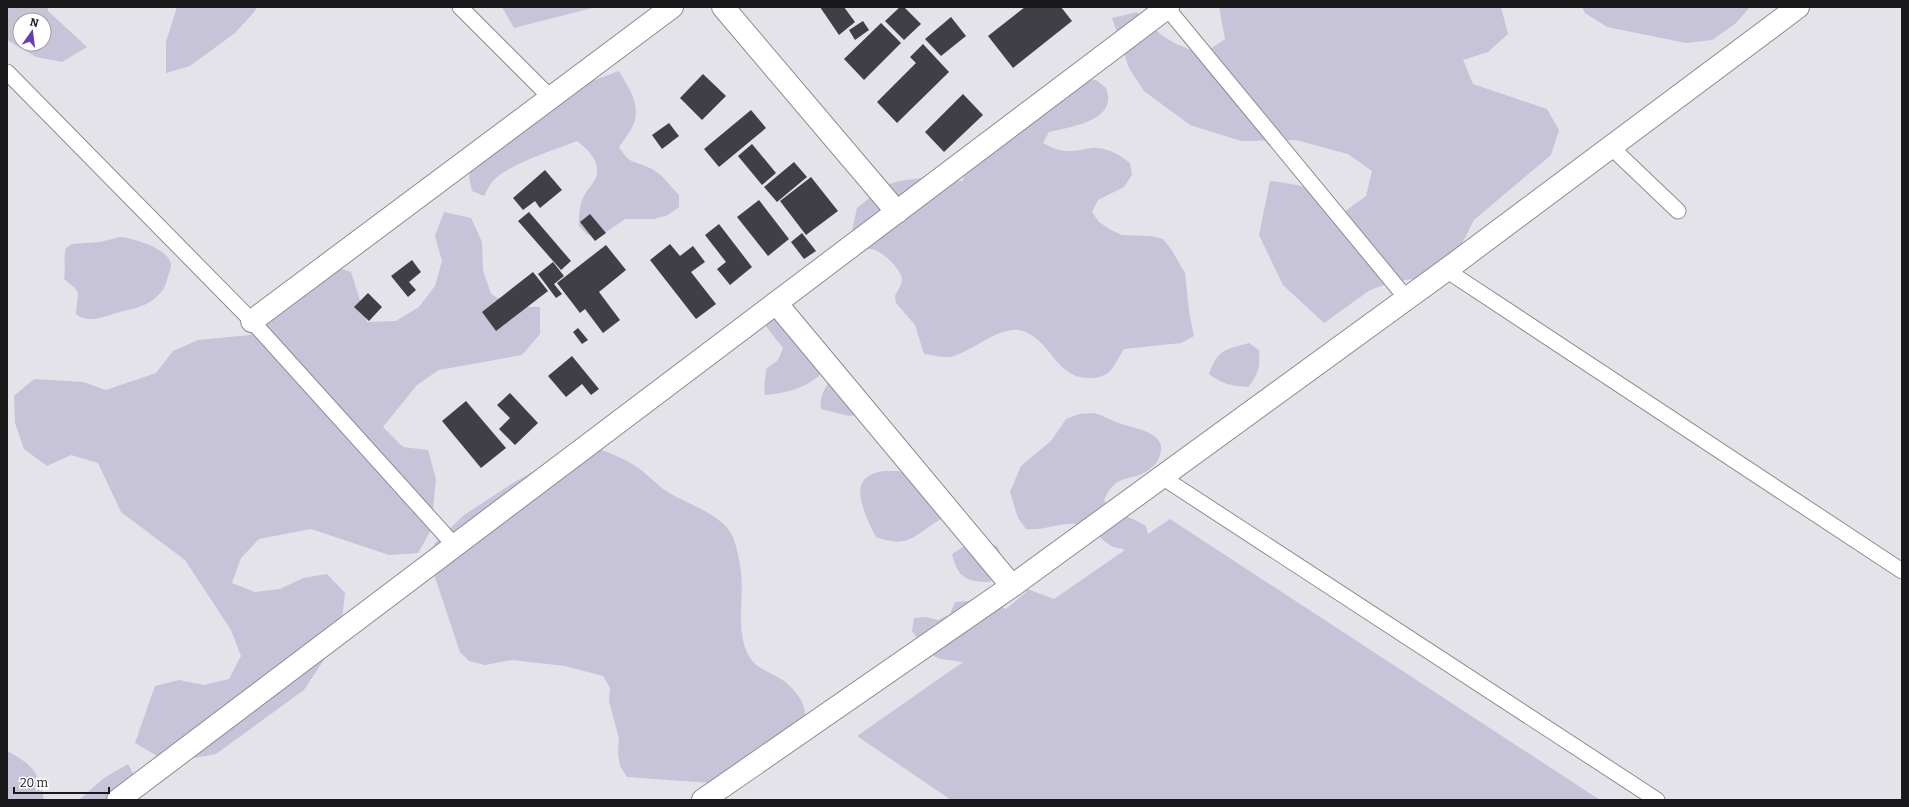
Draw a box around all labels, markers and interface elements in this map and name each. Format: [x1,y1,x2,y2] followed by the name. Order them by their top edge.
[12,12,52,52] north arrow
[29,15,40,30] text: N
[14,769,109,795] scale bar
[20,776,49,790] text: 20 m

